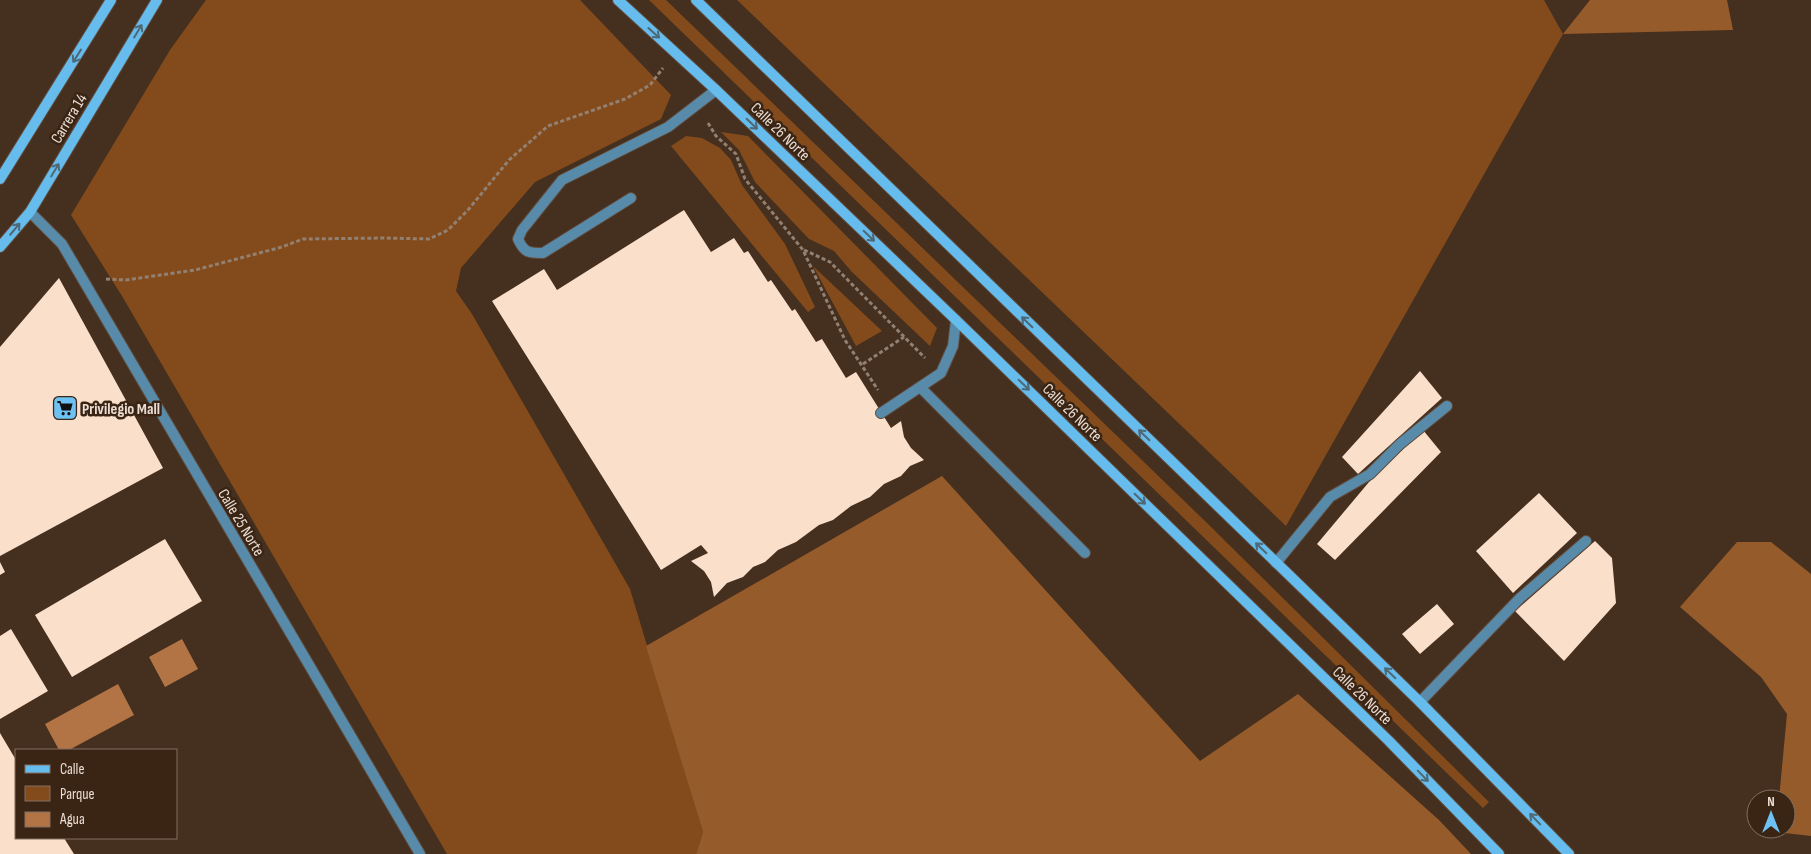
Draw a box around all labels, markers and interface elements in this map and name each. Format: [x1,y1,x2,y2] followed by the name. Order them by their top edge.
[134,24,144,38] one-way arrow
[647,27,660,39] one-way arrow
[71,49,81,63] one-way arrow
[47,90,92,147] street label: Carrera 14
[746,99,814,165] street label: Calle 26 Norte
[745,118,758,130] one-way arrow
[50,164,60,178] one-way arrow
[9,223,20,236] one-way arrow
[863,230,875,242] one-way arrow
[1022,316,1034,328] one-way arrow
[1017,379,1029,391] one-way arrow
[1038,380,1106,446] street label: Calle 26 Norte
[52,395,78,421] supermarket icon: Privilegio Mall
[82,400,160,419] place label: Privilegio Mall
[1138,429,1150,441] one-way arrow
[213,486,268,560] street label: Calle 25 Norte
[1134,493,1146,505] one-way arrow
[1254,542,1267,554] one-way arrow
[1328,663,1396,729] street label: Calle 26 Norte
[1384,667,1396,679] one-way arrow
[15,749,178,839] legend
[60,760,84,779] text: Calle
[1417,770,1429,783] one-way arrow
[60,785,95,804] text: Parque
[1746,789,1796,839] north arrow
[1767,793,1775,810] text: N
[59,810,85,829] text: Agua
[1529,813,1541,825] one-way arrow

